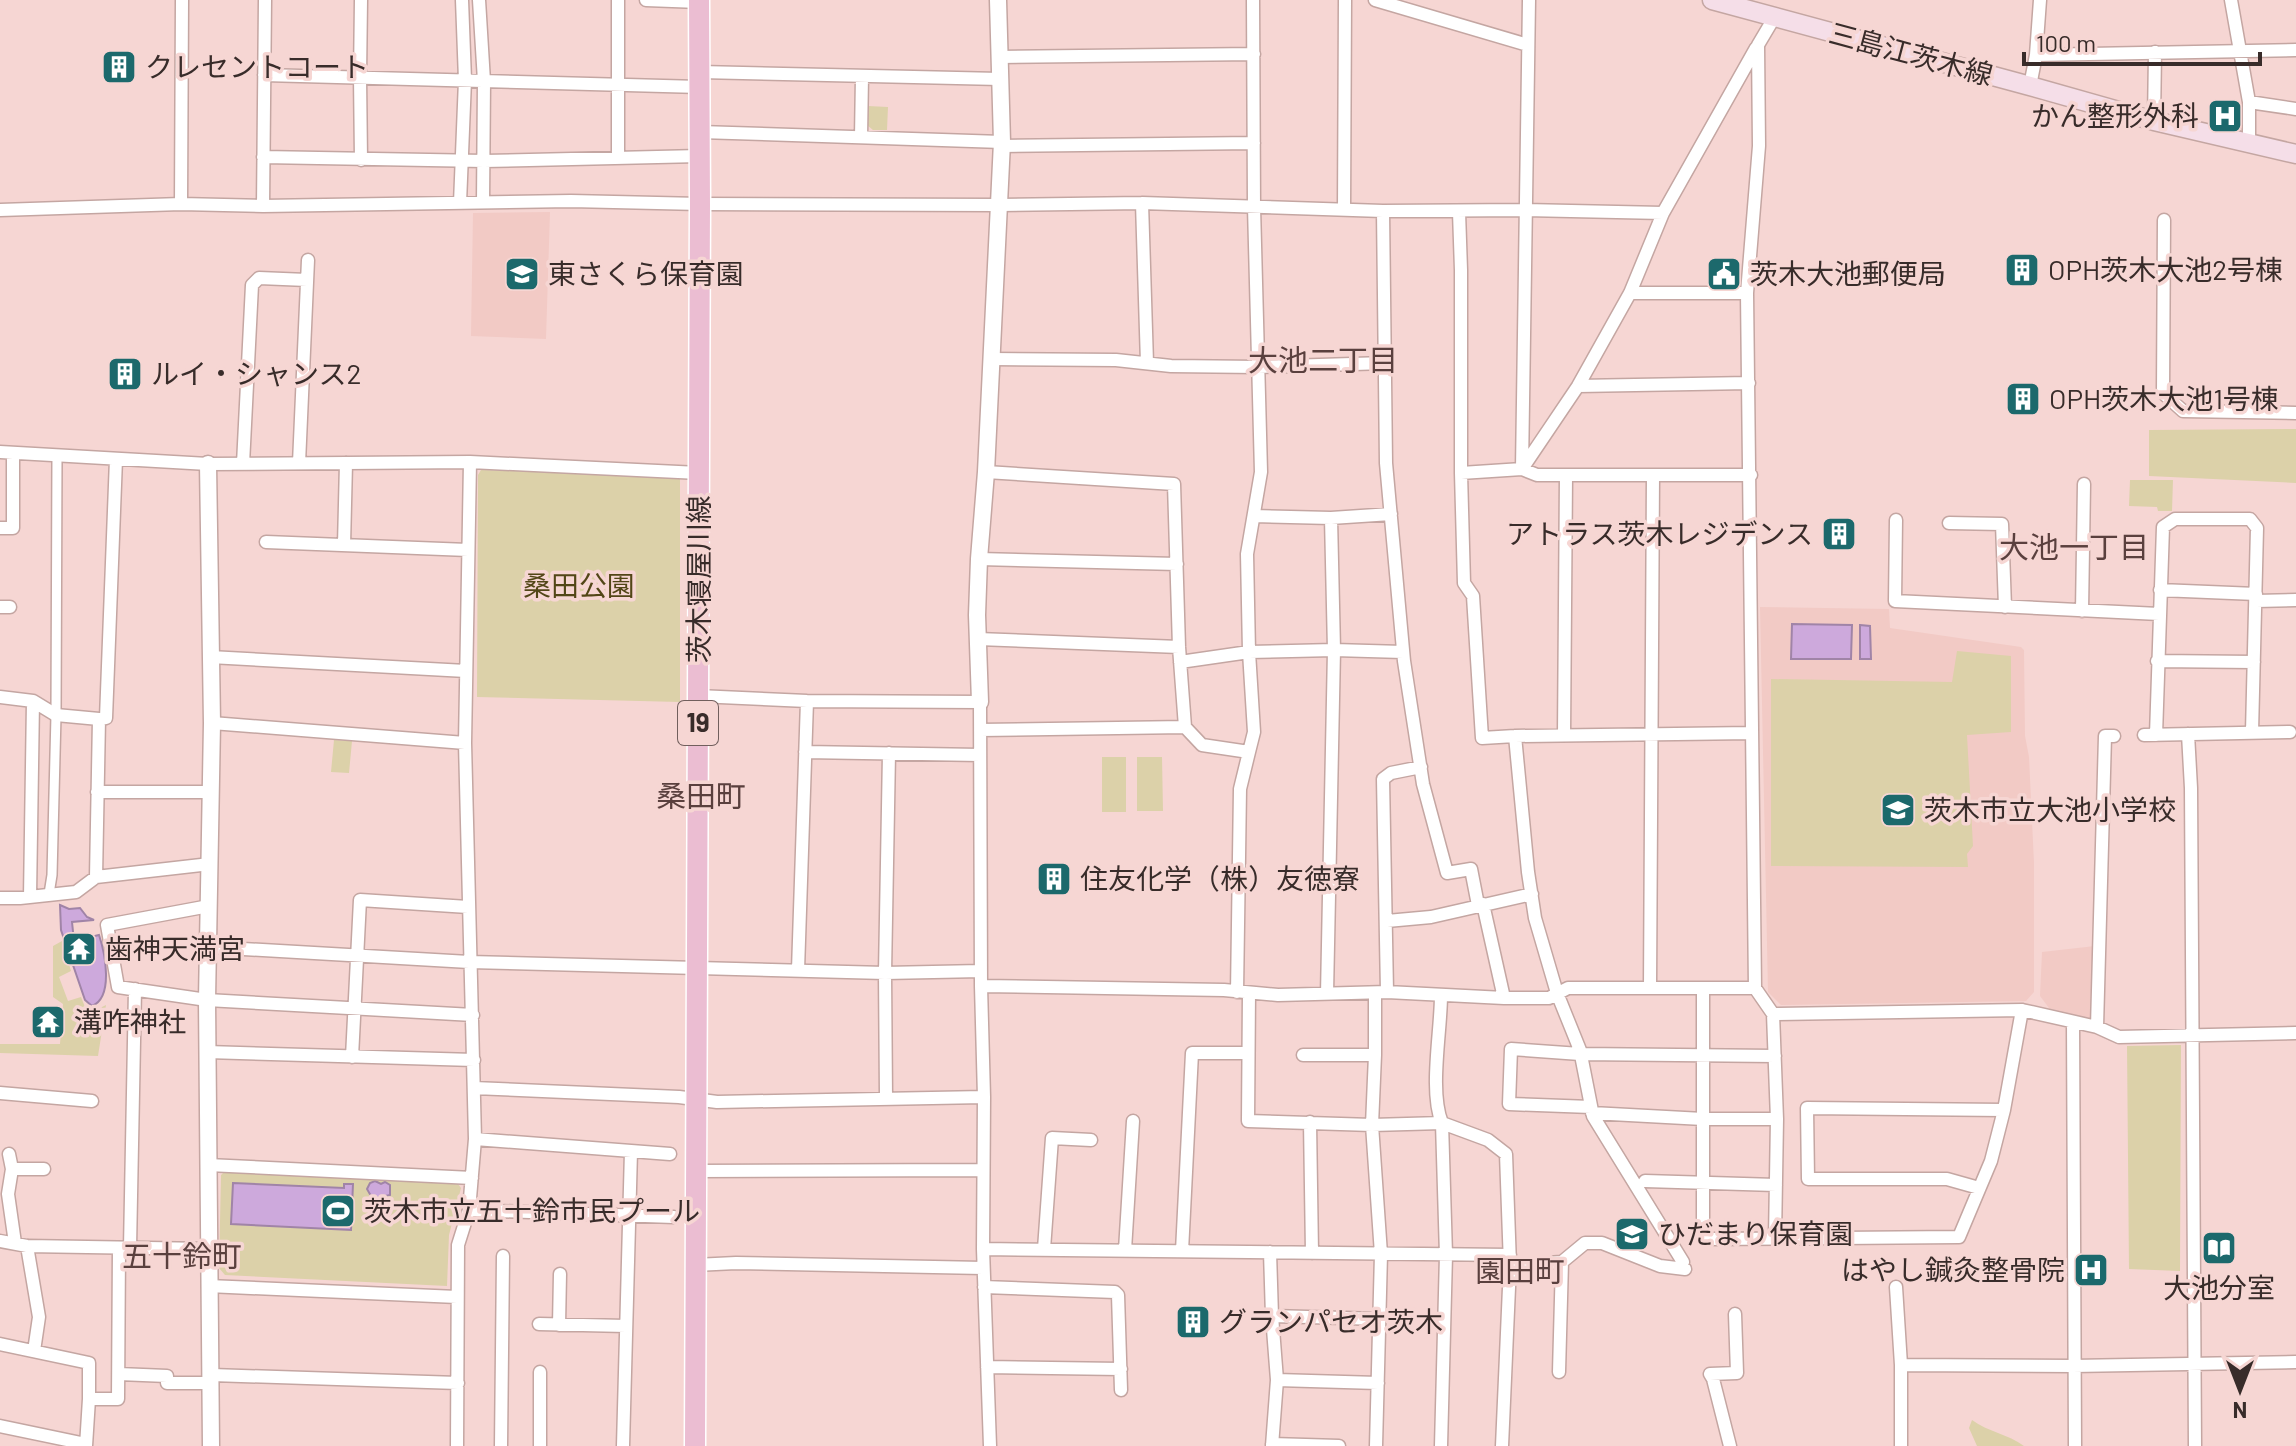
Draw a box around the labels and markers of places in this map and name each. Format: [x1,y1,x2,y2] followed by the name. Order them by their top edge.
[100,48,138,86] building icon: クレセントコート
[145,49,369,83] place label: クレセントコート
[2206,97,2244,135] hospital icon: かん整形外科
[2031,98,2199,132] place label: かん整形外科
[2003,251,2041,289] building icon: OPH茨木大池2号棟
[2048,252,2283,286] place label: OPH茨木大池2号棟
[503,255,541,293] school or university icon: 東さくら保育園
[1705,255,1743,293] public building icon: 茨木大池郵便局
[548,256,744,290] place label: 東さくら保育園
[1750,256,1946,290] place label: 茨木大池郵便局
[106,355,144,393] building icon: ルイ・シャンス2
[151,356,361,390] place label: ルイ・シャンス2
[2004,380,2042,418] building icon: OPH茨木大池1号棟
[2049,381,2279,415] place label: OPH茨木大池1号棟
[1820,515,1858,553] building icon: アトラス茨木レジデンス
[1506,516,1813,550] place label: アトラス茨木レジデンス
[1879,791,1917,829] school or university icon: 茨木市立大池小学校
[1924,792,2176,826] place label: 茨木市立大池小学校
[1035,860,1073,898] building icon: 住友化学（株）友徳寮
[1080,861,1360,895] place label: 住友化学（株）友徳寮
[60,930,98,968] temple icon: 歯神天満宮
[105,931,245,965] place label: 歯神天満宮
[29,1003,67,1041] temple icon: 溝咋神社
[74,1004,186,1038] place label: 溝咋神社
[319,1192,357,1230] sports icon: 茨木市立五十鈴市民プール
[364,1193,700,1227] place label: 茨木市立五十鈴市民プール
[1613,1215,1651,1253] school or university icon: ひだまり保育園
[1658,1216,1853,1250] place label: ひだまり保育園
[2200,1229,2238,1267] library icon: 大池分室
[2072,1251,2110,1289] hospital icon: はやし鍼灸整骨院
[1841,1252,2065,1286] place label: はやし鍼灸整骨院
[2163,1270,2275,1304] place label: 大池分室
[1174,1303,1212,1341] building icon: グランパセオ茨木
[1219,1304,1443,1338] place label: グランパセオ茨木

